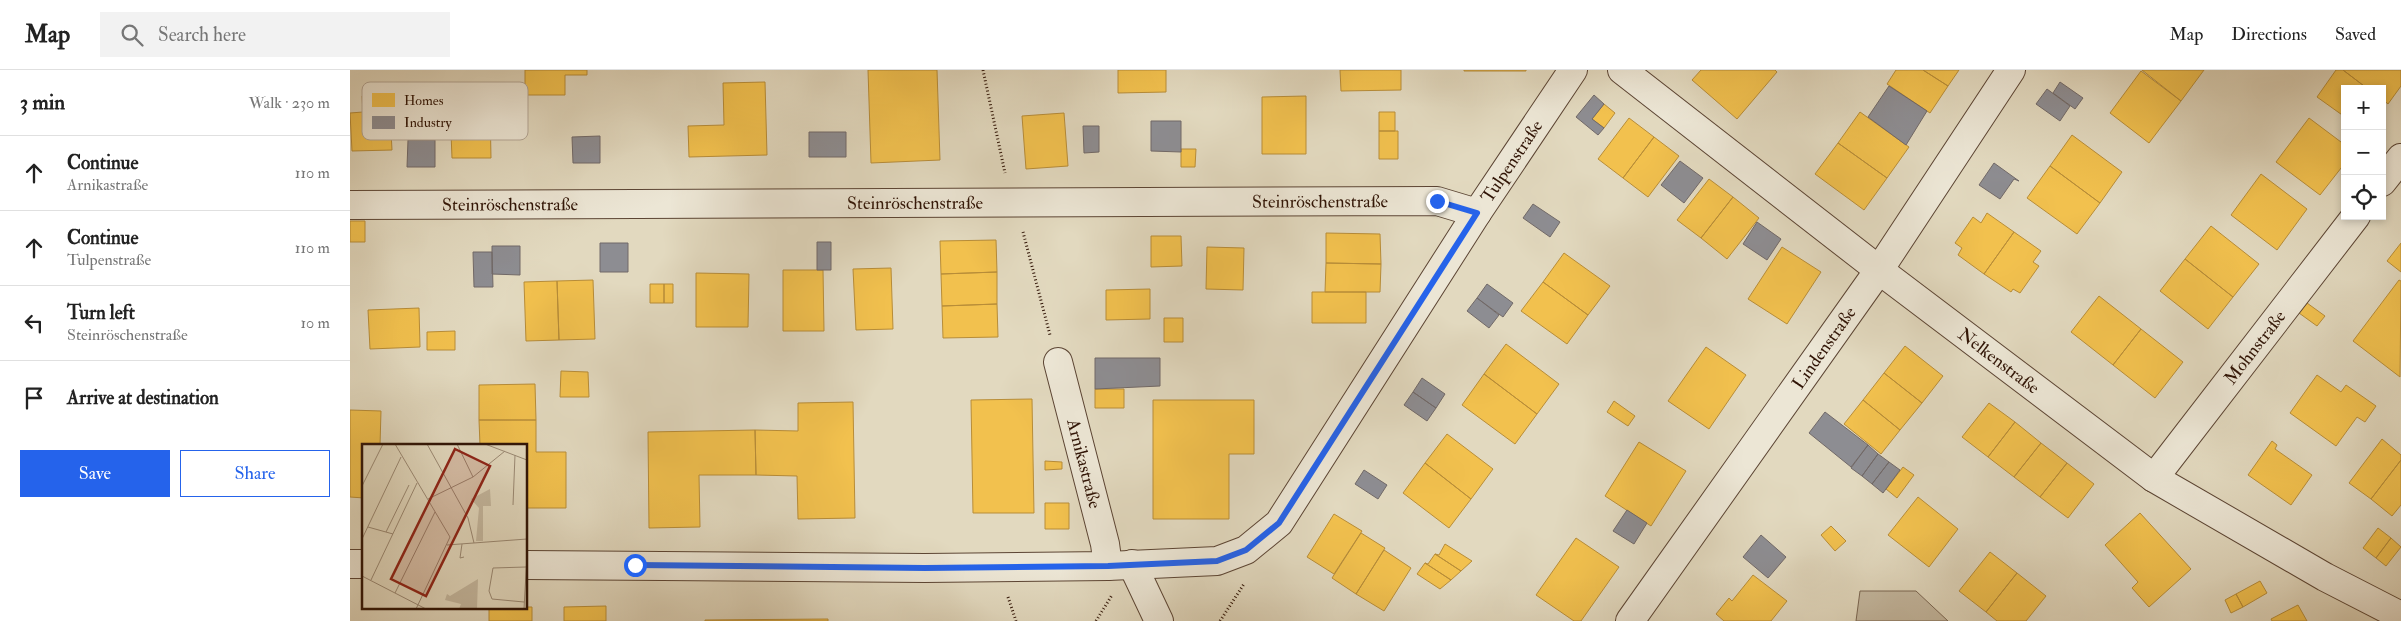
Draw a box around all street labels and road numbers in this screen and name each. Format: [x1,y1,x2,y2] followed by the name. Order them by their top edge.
[1476,115,1548,207] street label: Tulpenstraße
[1252,190,1388,214] street label: Steinröschenstraße
[847,192,983,215] street label: Steinröschenstraße
[442,193,578,217] street label: Steinröschenstraße
[1787,302,1862,394] street label: Lindenstraße
[2219,305,2291,389] street label: Mohnstraße
[1953,323,2044,400] street label: Nelkenstraße
[1061,416,1106,511] street label: Arnikastraße

